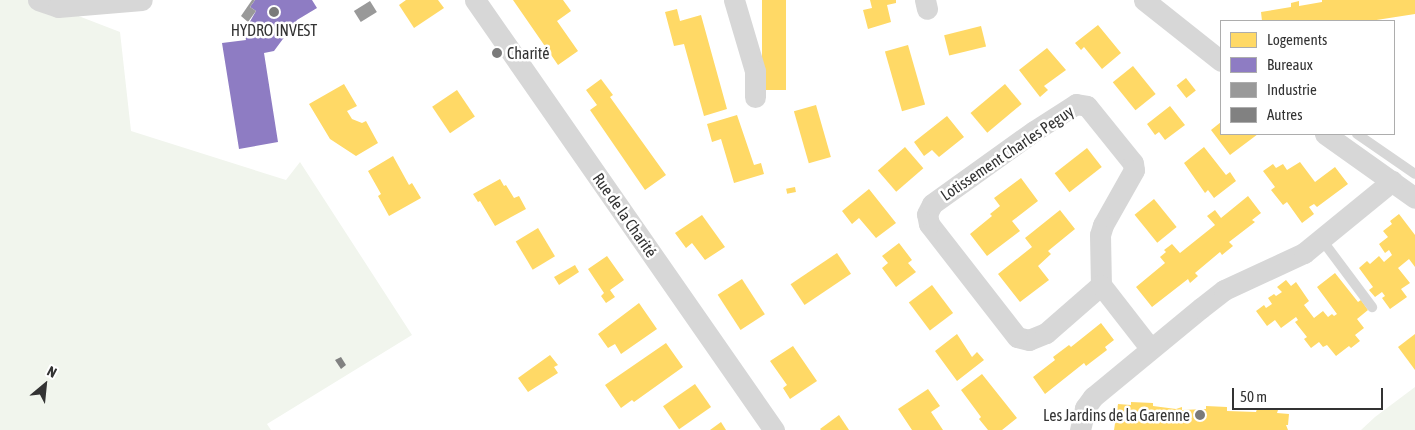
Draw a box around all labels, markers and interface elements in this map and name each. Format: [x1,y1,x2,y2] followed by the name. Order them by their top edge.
[268,6,280,18] marker: HYDRO INVEST
[231,20,317,40] place label: HYDRO INVEST
[1220,20,1395,135] legend
[1267,31,1327,48] text: Logements
[507,43,550,63] place label: Charité
[491,47,503,59] marker: Charité
[1267,56,1313,73] text: Bureaux
[1267,81,1317,98] text: Industrie
[937,101,1077,205] street label: Lotissement Charles Peguy
[1267,106,1302,123] text: Autres
[589,169,661,261] street label: Rue de la Charité
[20,360,70,410] north arrow
[45,363,59,381] text: N
[1235,378,1386,410] scale bar
[1240,388,1267,405] text: 50 m
[1043,405,1190,425] place label: Les Jardins de la Garenne
[1194,409,1206,421] marker: Les Jardins de la Garenne

